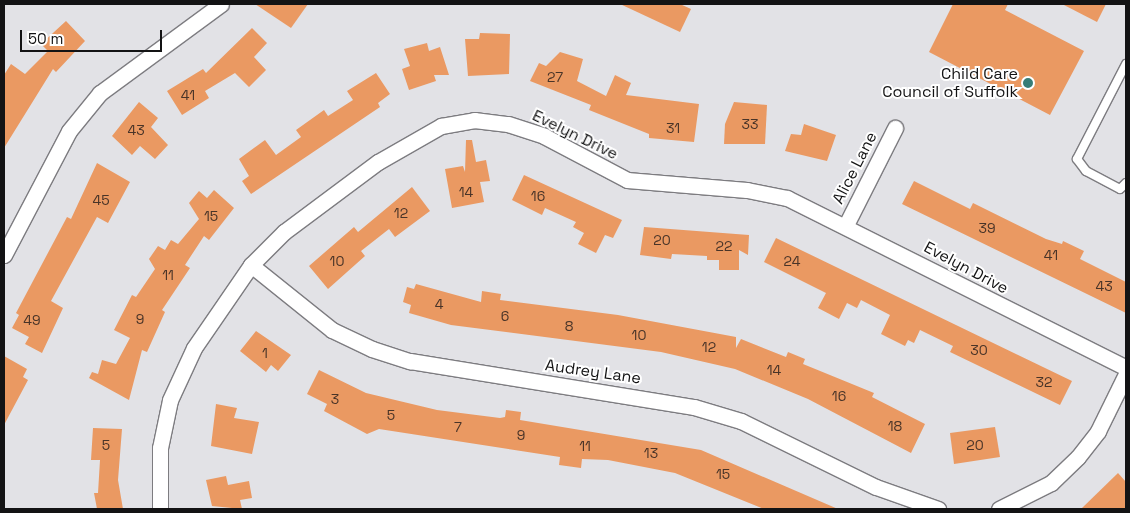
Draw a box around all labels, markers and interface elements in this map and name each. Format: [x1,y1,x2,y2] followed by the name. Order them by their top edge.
[22,20,165,52] scale bar
[28,29,63,48] text: 50 m
[882,64,1018,102] place label: Child Care Council of Suffolk
[547,69,563,85] house number: 27
[1022,77,1034,89] marker: Child Care Council of Suffolk
[181,87,195,103] house number: 41
[529,106,621,164] street label: Evelyn Drive
[742,116,758,132] house number: 33
[666,120,680,136] house number: 31
[127,122,145,138] house number: 43
[829,129,881,207] street label: Alice Lane
[459,184,473,200] house number: 14
[531,188,545,204] house number: 16
[92,192,110,208] house number: 45
[394,205,408,221] house number: 12
[204,208,218,224] house number: 15
[978,220,996,236] house number: 39
[653,232,671,248] house number: 20
[716,238,732,254] house number: 22
[921,238,1011,298] street label: Evelyn Drive
[1044,247,1058,263] house number: 41
[330,253,344,269] house number: 10
[784,253,800,269] house number: 24
[162,267,174,283] house number: 11
[1095,278,1113,294] house number: 43
[435,296,443,312] house number: 4
[501,308,509,324] house number: 6
[136,311,144,327] house number: 9
[23,312,41,328] house number: 49
[565,318,573,334] house number: 8
[632,327,646,343] house number: 10
[702,339,716,355] house number: 12
[970,342,988,358] house number: 30
[262,345,268,361] house number: 1
[544,356,642,388] street label: Audrey Lane
[767,362,781,378] house number: 14
[1036,374,1052,390] house number: 32
[832,388,846,404] house number: 16
[331,391,339,407] house number: 3
[387,407,395,423] house number: 5
[888,418,902,434] house number: 18
[454,419,462,435] house number: 7
[517,427,525,443] house number: 9
[102,437,110,453] house number: 5
[966,437,984,453] house number: 20
[579,438,591,454] house number: 11
[644,445,658,461] house number: 13
[716,466,730,482] house number: 15

